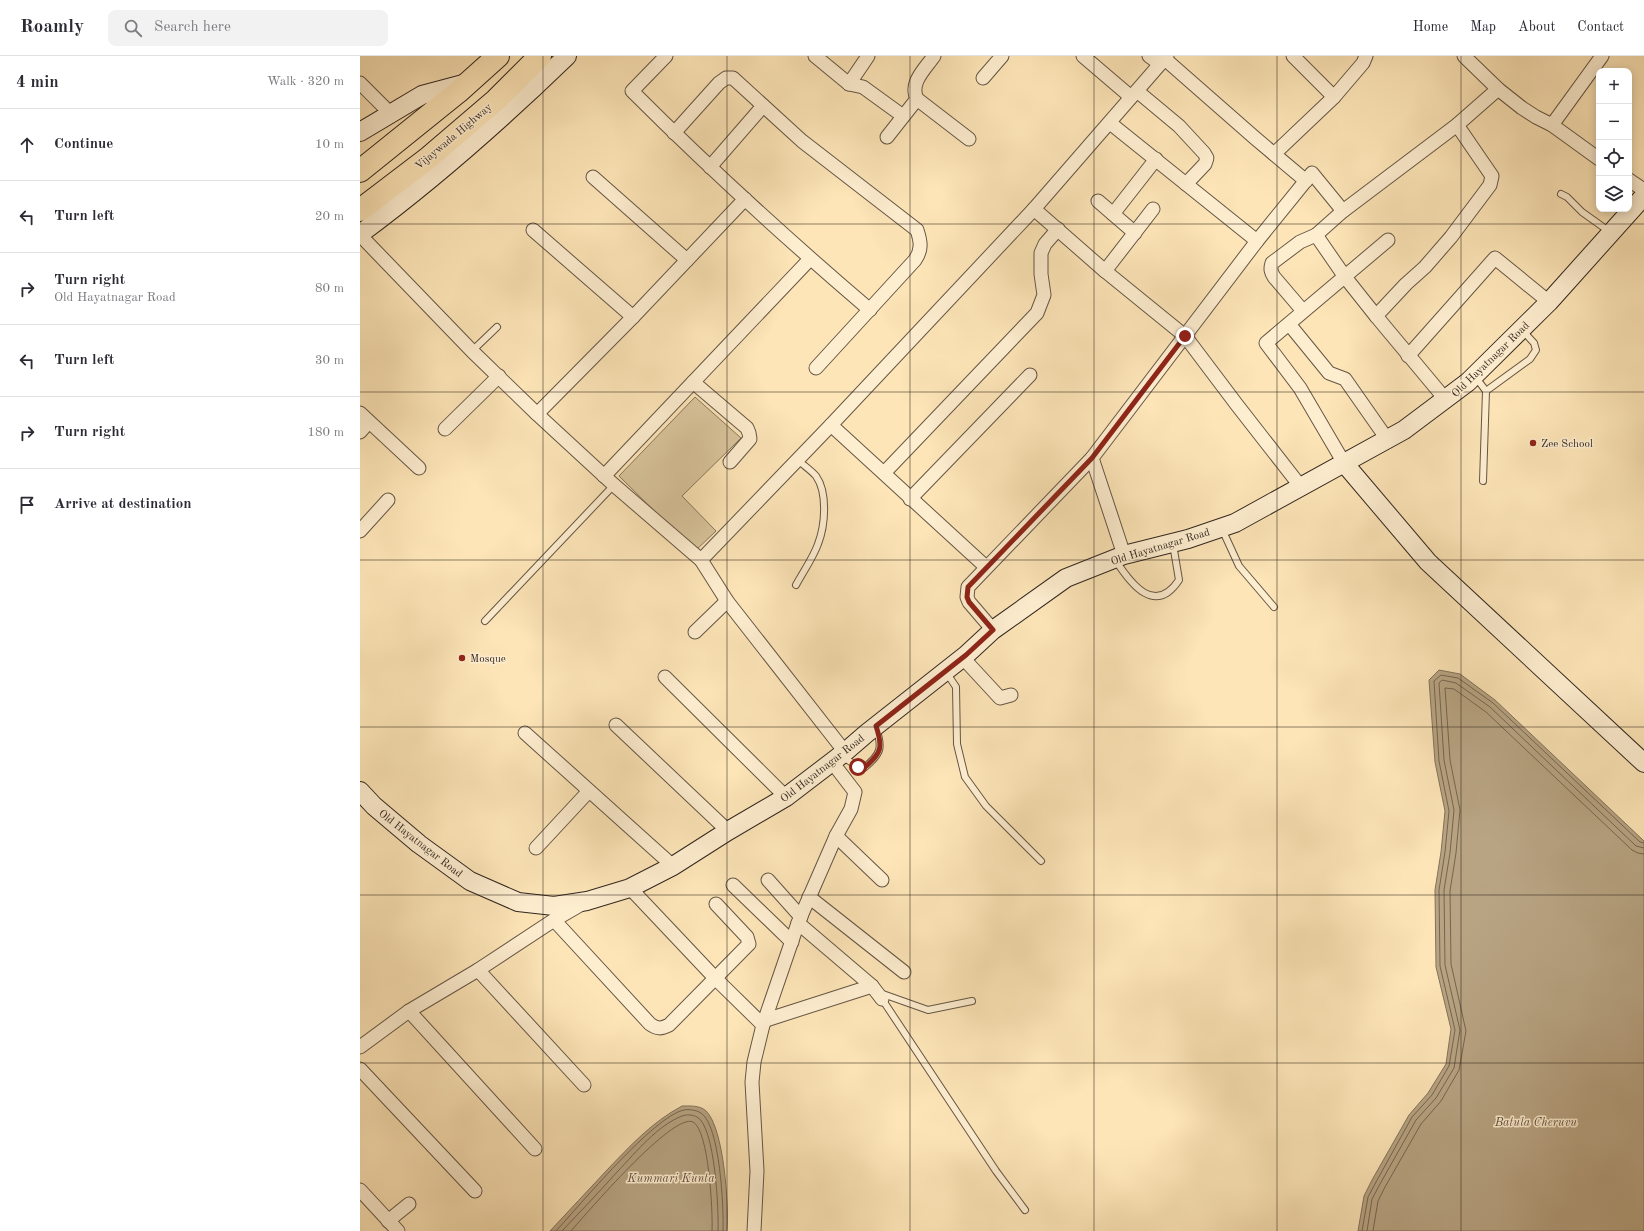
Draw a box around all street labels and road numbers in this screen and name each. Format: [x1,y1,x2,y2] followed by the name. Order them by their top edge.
[414,102,495,172] street label: Vijaywada Highway
[1450,320,1532,400] street label: Old Hayatnagar Road
[1110,527,1212,568] street label: Old Hayatnagar Road
[779,733,867,805] street label: Old Hayatnagar Road
[376,808,464,880] street label: Old Hayatnagar Road

